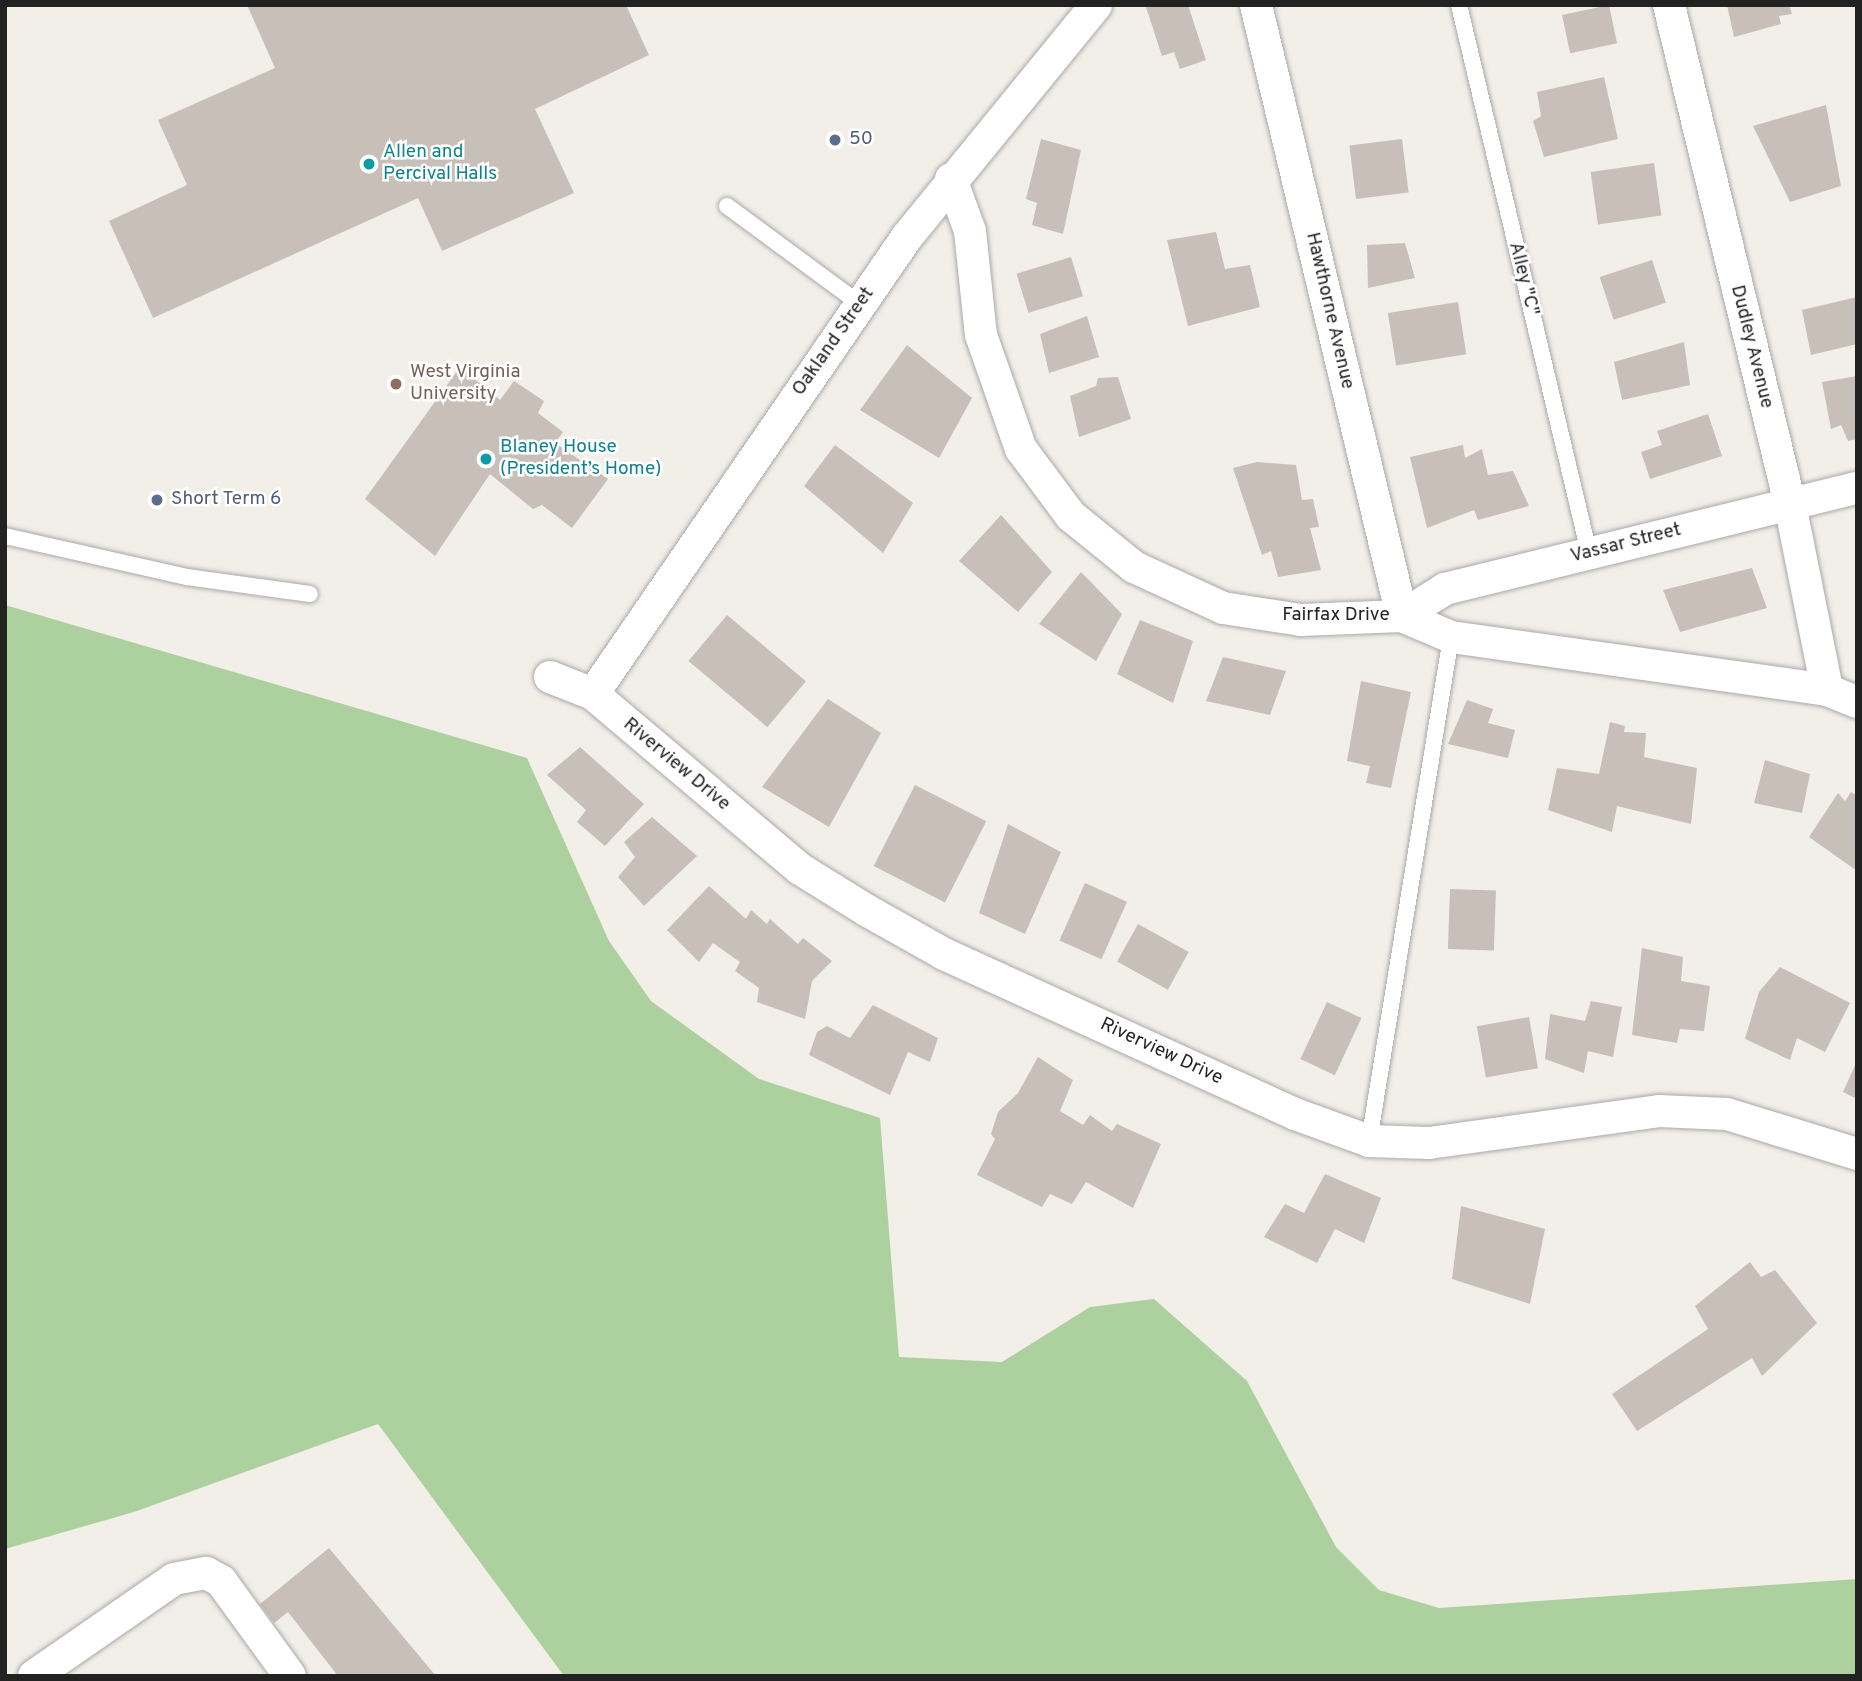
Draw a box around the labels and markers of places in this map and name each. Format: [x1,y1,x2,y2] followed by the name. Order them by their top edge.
[849,129,873,151] place label: 50
[827,132,843,148] marker: 50
[383,142,497,186] place label: Allen and Percival Halls
[361,156,377,172] marker: Allen and Percival Halls
[410,362,521,406] place label: West Virginia University
[388,376,404,392] marker: West Virginia University
[500,437,662,481] place label: Blaney House (President’s Home)
[478,451,494,467] marker: Blaney House (President’s Home)
[171,489,282,511] place label: Short Term 6
[149,492,165,508] marker: Short Term 6

